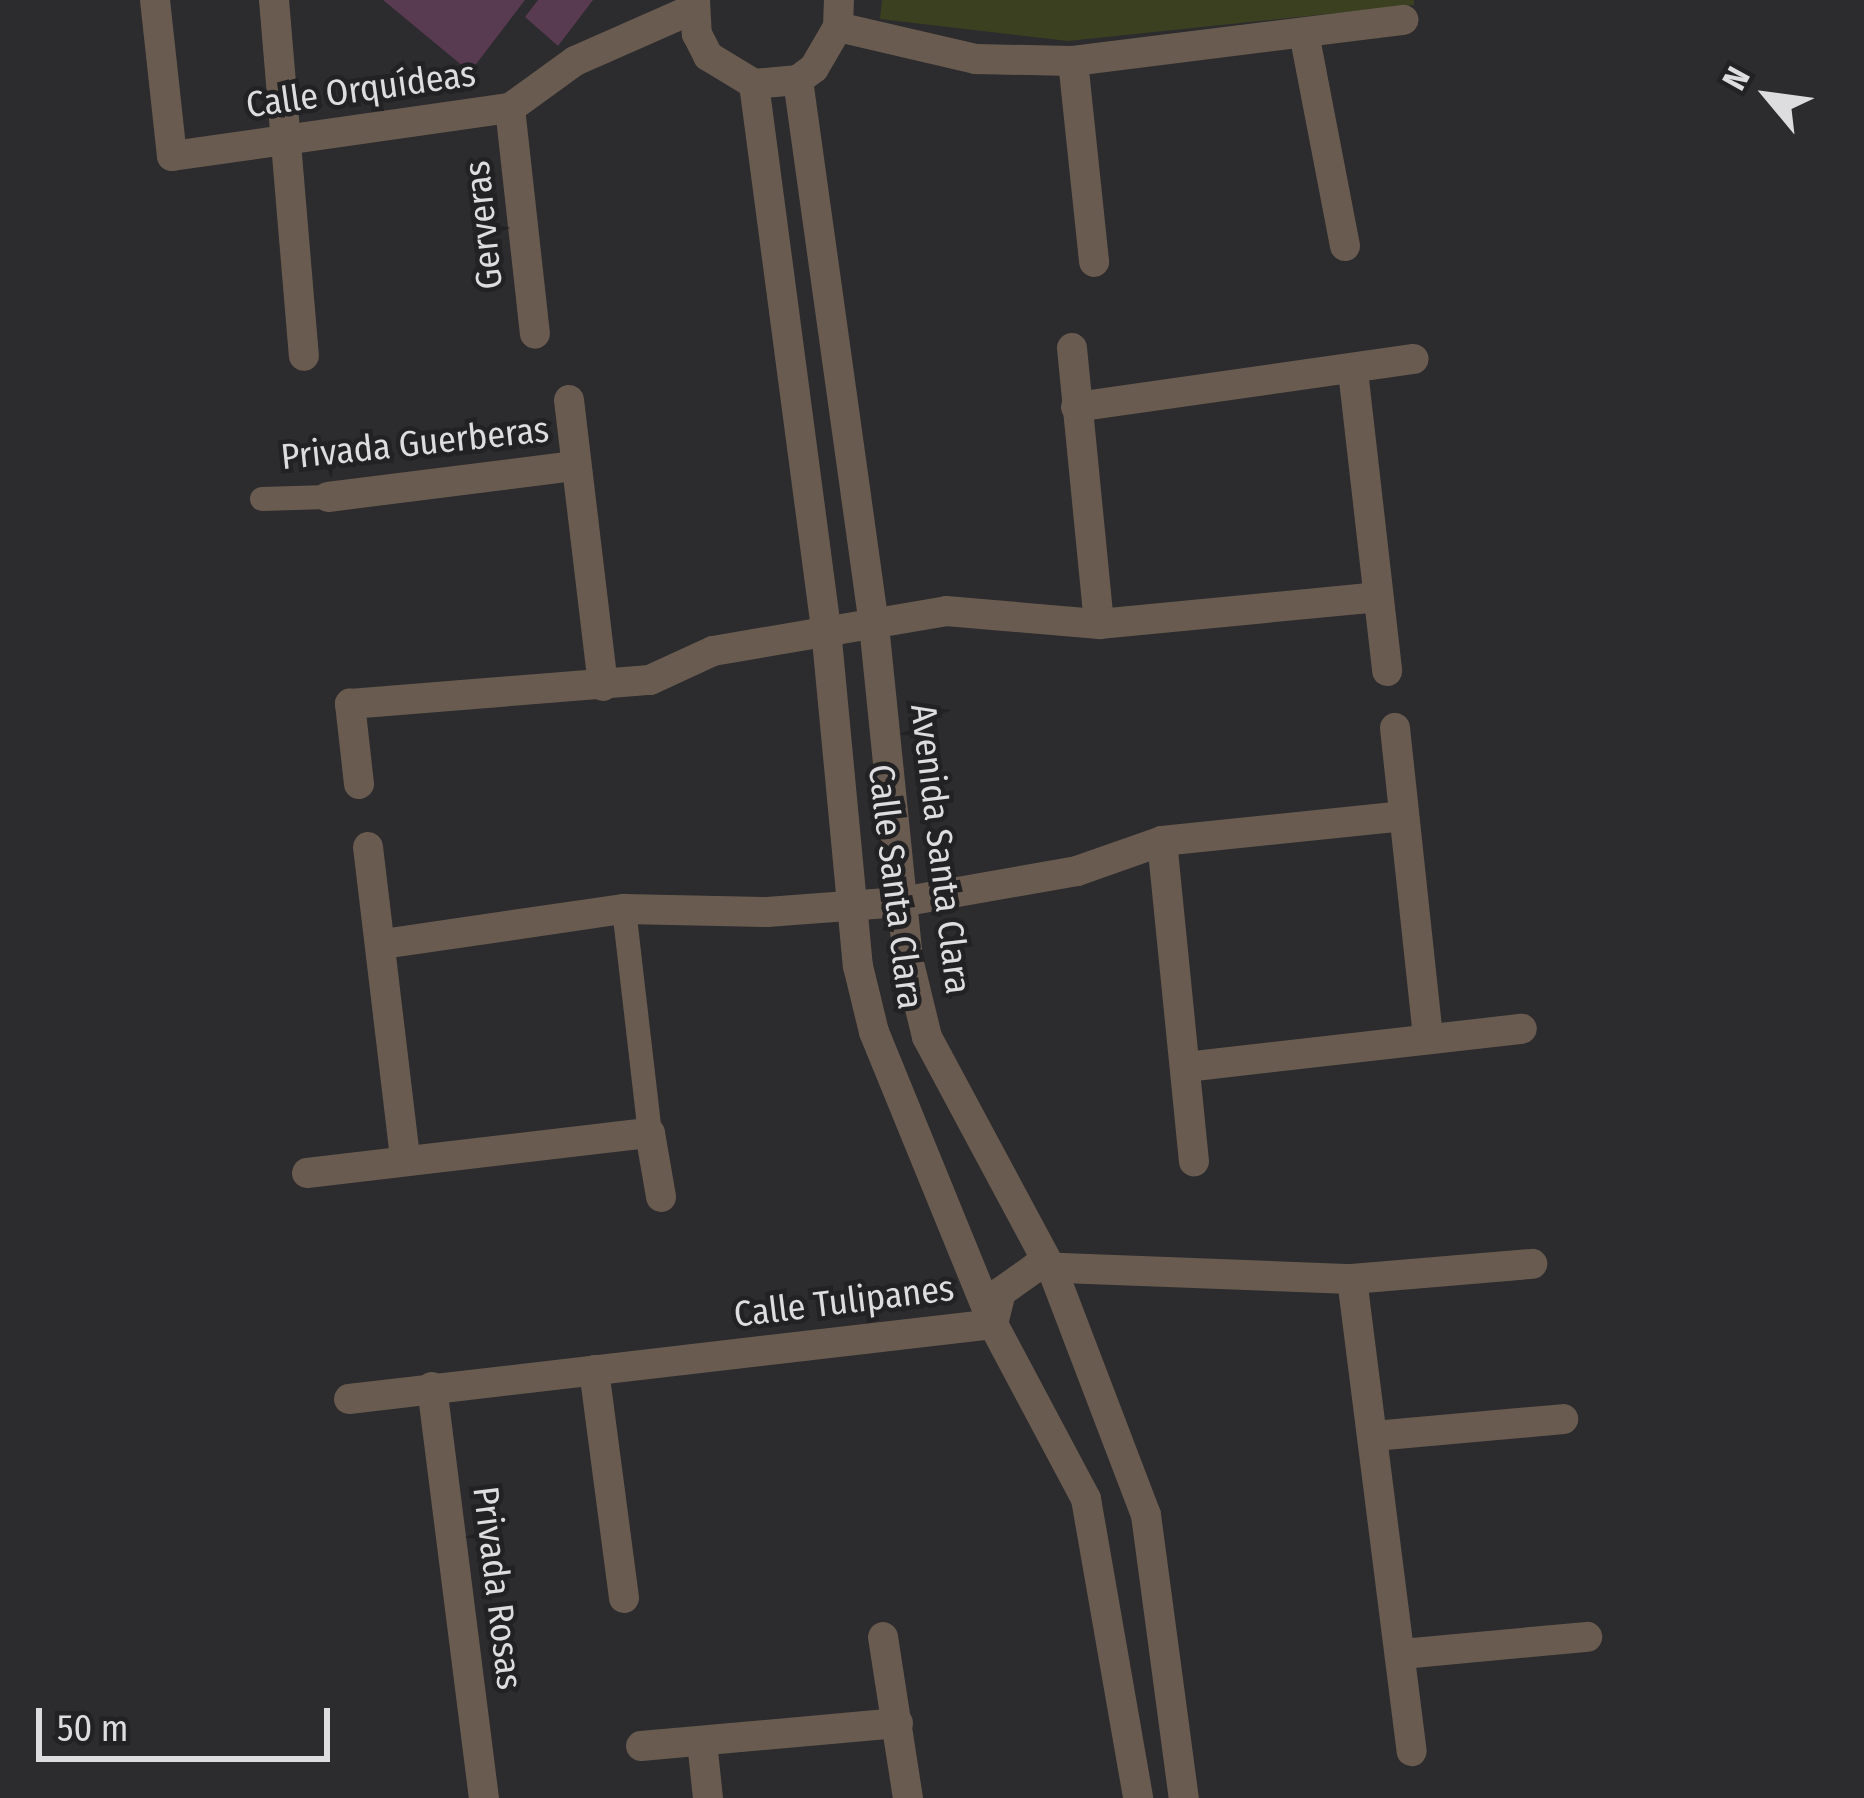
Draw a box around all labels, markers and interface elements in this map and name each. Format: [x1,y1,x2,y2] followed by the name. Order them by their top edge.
[1708,36,1828,156] north arrow
[244,53,478,127] street label: Calle Orquídeas
[1714,60,1759,97] text: N
[456,159,512,291] street label: Gerveras
[279,408,551,480] street label: Privada Guerberas
[901,701,979,997] street label: Avenida Santa Clara
[859,762,931,1012] street label: Calle Santa Clara
[731,1267,957,1337] street label: Calle Tulipanes
[463,1484,531,1692] street label: Privada Rosas
[42,1684,336,1758] scale bar
[57,1707,128,1751] text: 50 m

